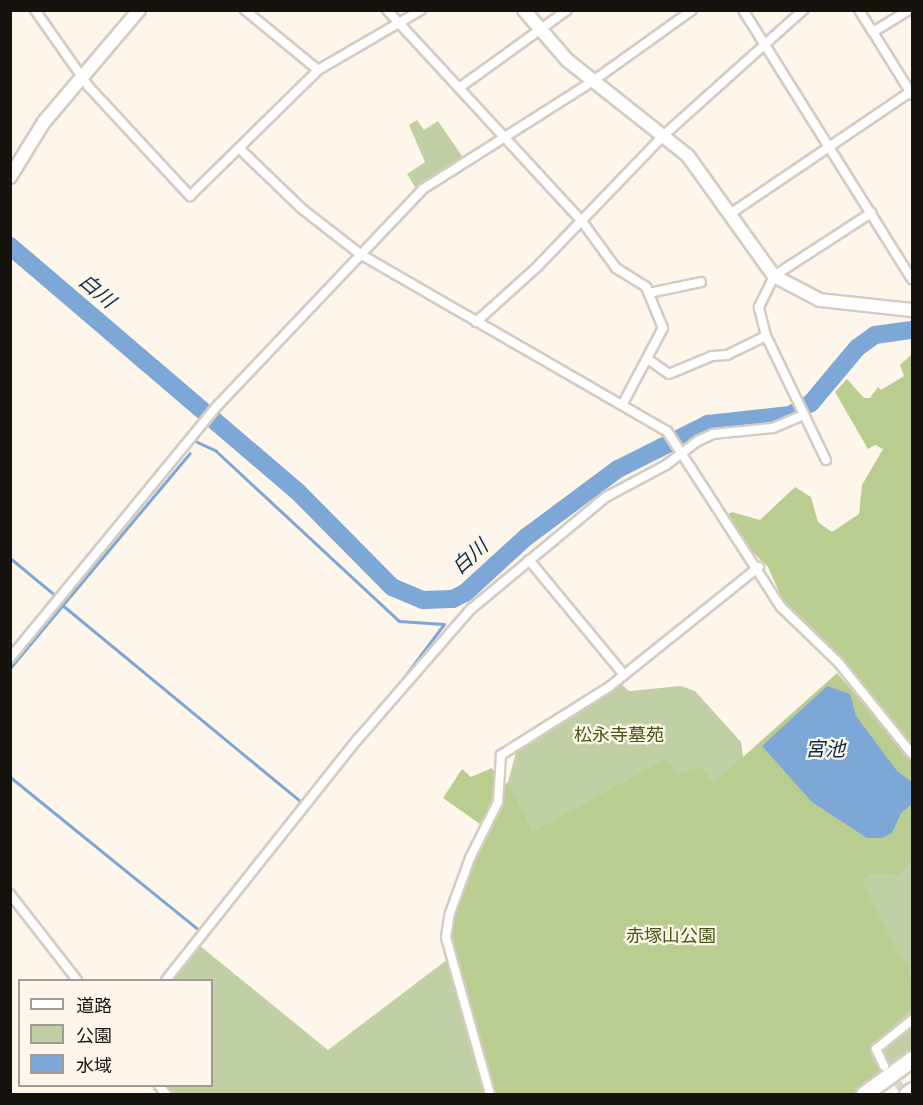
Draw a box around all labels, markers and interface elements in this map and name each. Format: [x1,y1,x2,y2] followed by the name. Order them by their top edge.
[74,269,120,313] water label: 白川
[447,535,493,579] water label: 白川
[574,724,664,746] park label: 松永寺墓苑
[805,737,845,761] water label: 宮池
[626,925,716,947] park label: 赤塚山公園
[18,979,213,1087] legend
[76,996,112,1016] text: 道路
[76,1026,112,1046] text: 公園
[76,1056,112,1076] text: 水域

